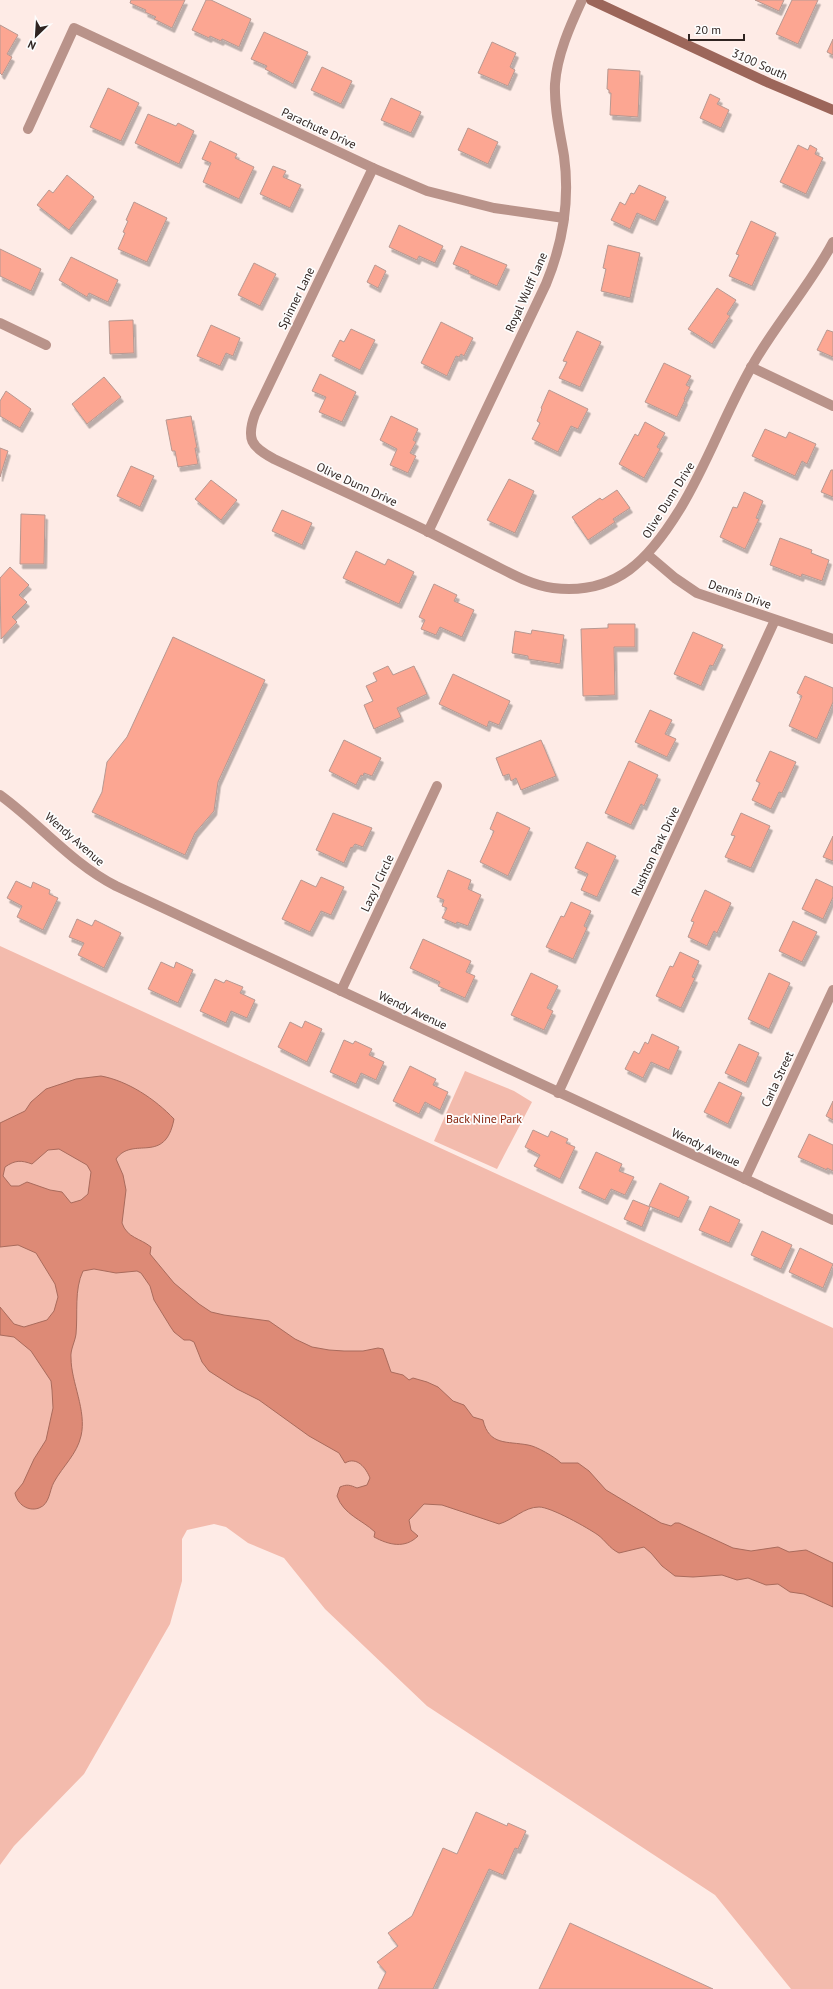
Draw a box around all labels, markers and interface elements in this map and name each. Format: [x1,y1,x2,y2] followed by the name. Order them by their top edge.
[16,16,56,56] north arrow
[689,16,744,42] scale bar
[695,22,721,37] text: 20 m
[26,37,38,53] text: N
[730,45,790,83] street label: 3100 South
[279,104,359,152] street label: Parachute Drive
[502,250,550,334] street label: Royal Wulff Lane
[275,265,317,331] street label: Spinner Lane
[314,459,400,509] street label: Olive Dunn Drive
[638,459,698,541] street label: Olive Dunn Drive
[707,576,773,612] street label: Dennis Drive
[628,804,682,898] street label: Rushton Park Drive
[42,809,108,869] street label: Wendy Avenue
[357,852,397,914] street label: Lazy J Circle
[376,988,450,1032] street label: Wendy Avenue
[758,1049,796,1109] street label: Carla Street
[446,1111,522,1126] park label: Back Nine Park
[669,1125,743,1169] street label: Wendy Avenue

